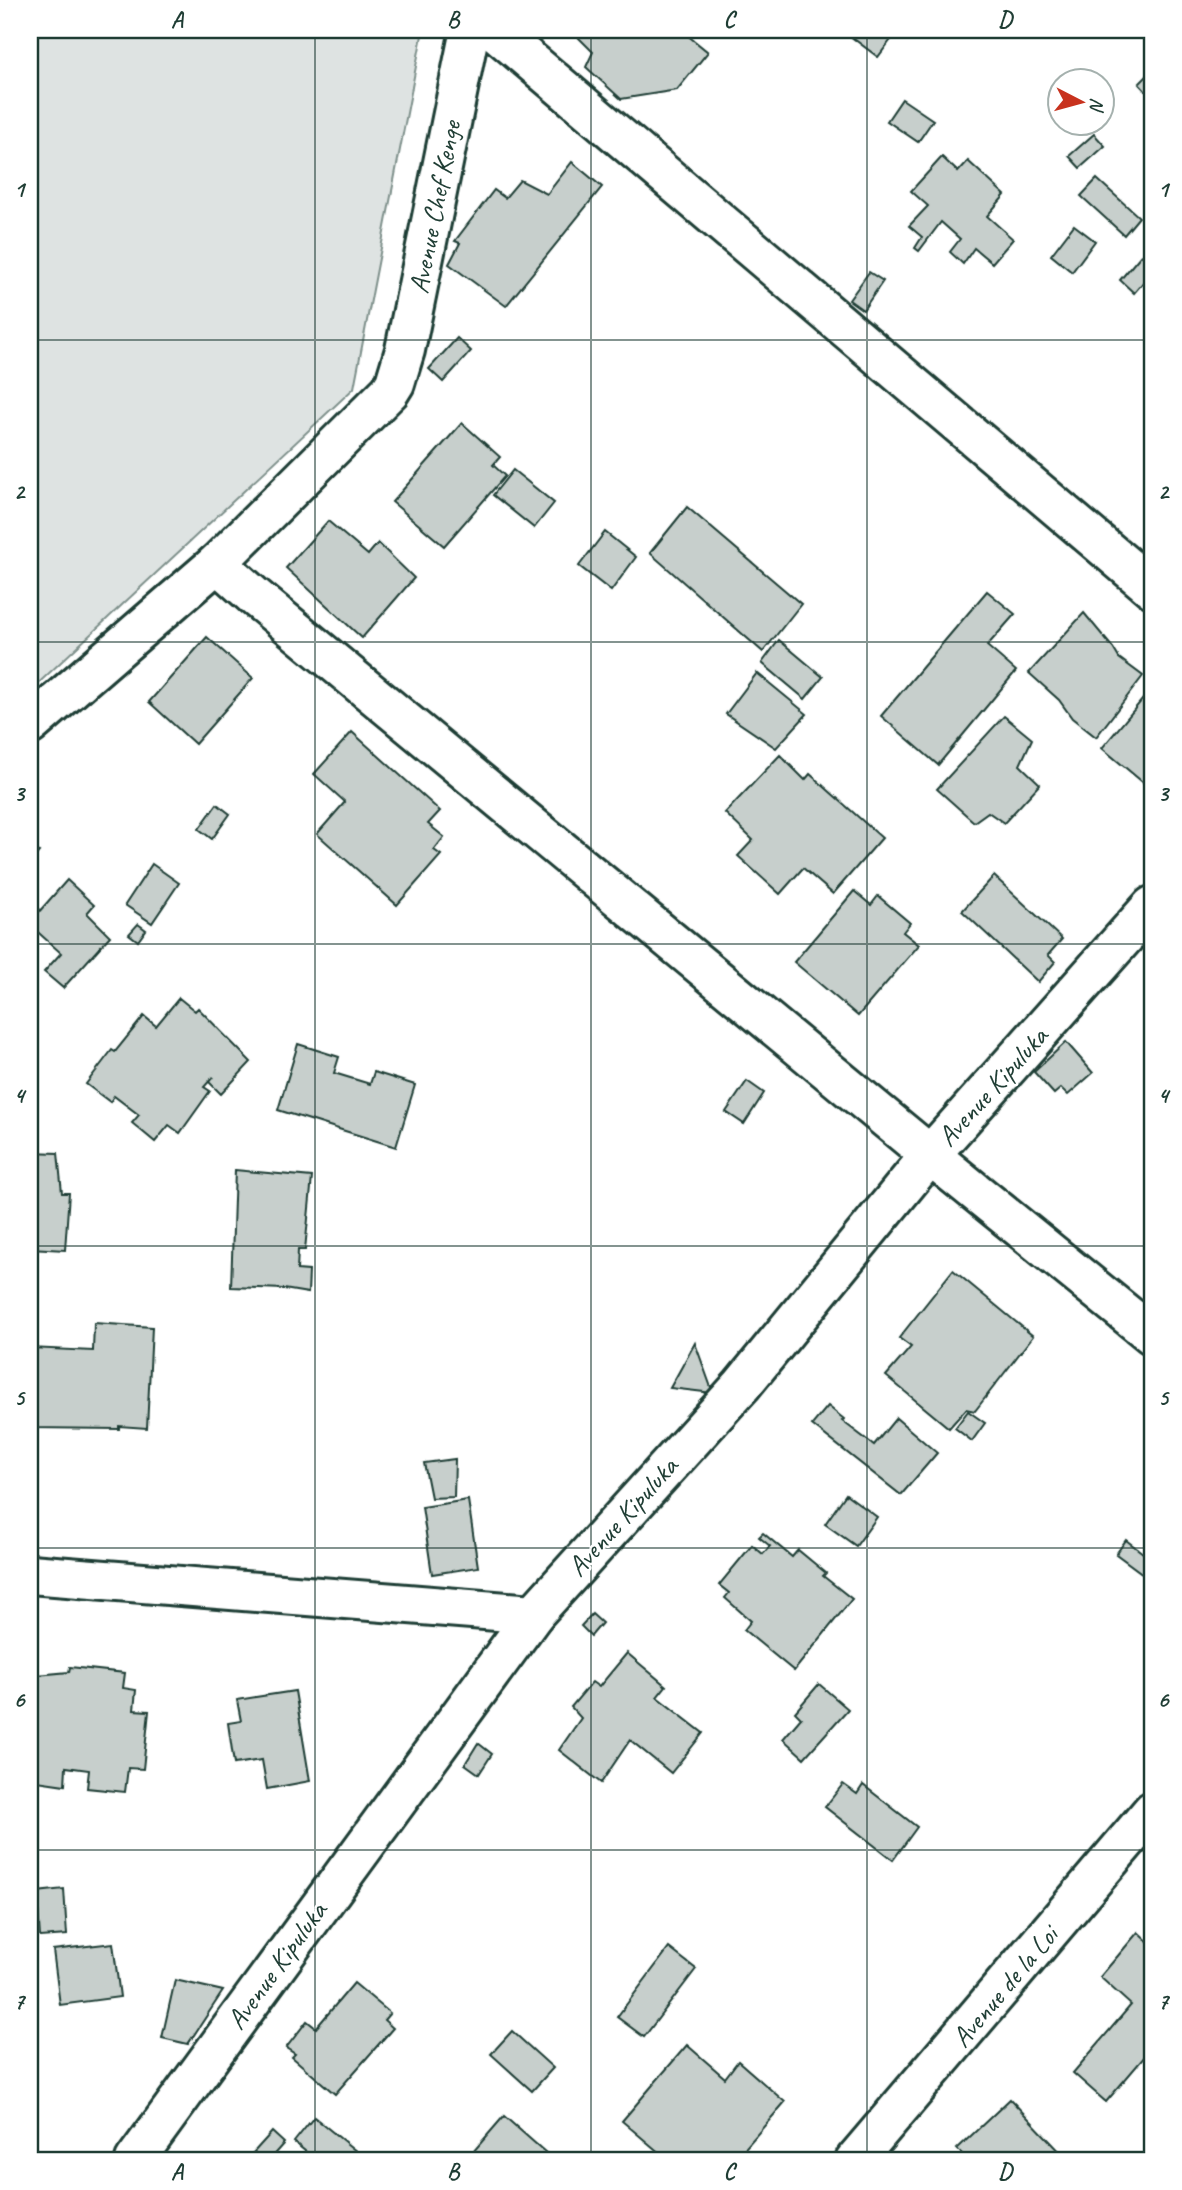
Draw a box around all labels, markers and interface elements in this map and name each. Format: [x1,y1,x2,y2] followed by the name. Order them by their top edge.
[171,5,185,34] text: A
[447,5,461,34] text: B
[724,5,738,34] text: C
[998,5,1014,34] text: D
[1046,66,1116,136] north arrow
[1084,97,1109,114] text: N
[401,116,469,296] street label: Avenue Chef Kenge
[14,175,27,204] text: 1
[1158,175,1171,204] text: 1
[14,477,27,506] text: 2
[1158,477,1171,506] text: 2
[14,779,27,808] text: 3
[1158,779,1171,808] text: 3
[929,1018,1056,1153] street label: Avenue Kipuluka
[14,1081,27,1110] text: 4
[1158,1081,1171,1110] text: 4
[14,1383,26,1412] text: 5
[1158,1383,1170,1412] text: 5
[559,1448,686,1583] street label: Avenue Kipuluka
[14,1685,27,1714] text: 6
[1158,1685,1171,1714] text: 6
[218,1893,335,2036] street label: Avenue Kipuluka
[943,1916,1068,2054] street label: Avenue de la Loi
[14,1987,27,2016] text: 7
[1158,1987,1171,2016] text: 7
[171,2157,185,2186] text: A
[447,2157,461,2186] text: B
[724,2157,738,2186] text: C
[998,2157,1014,2186] text: D

